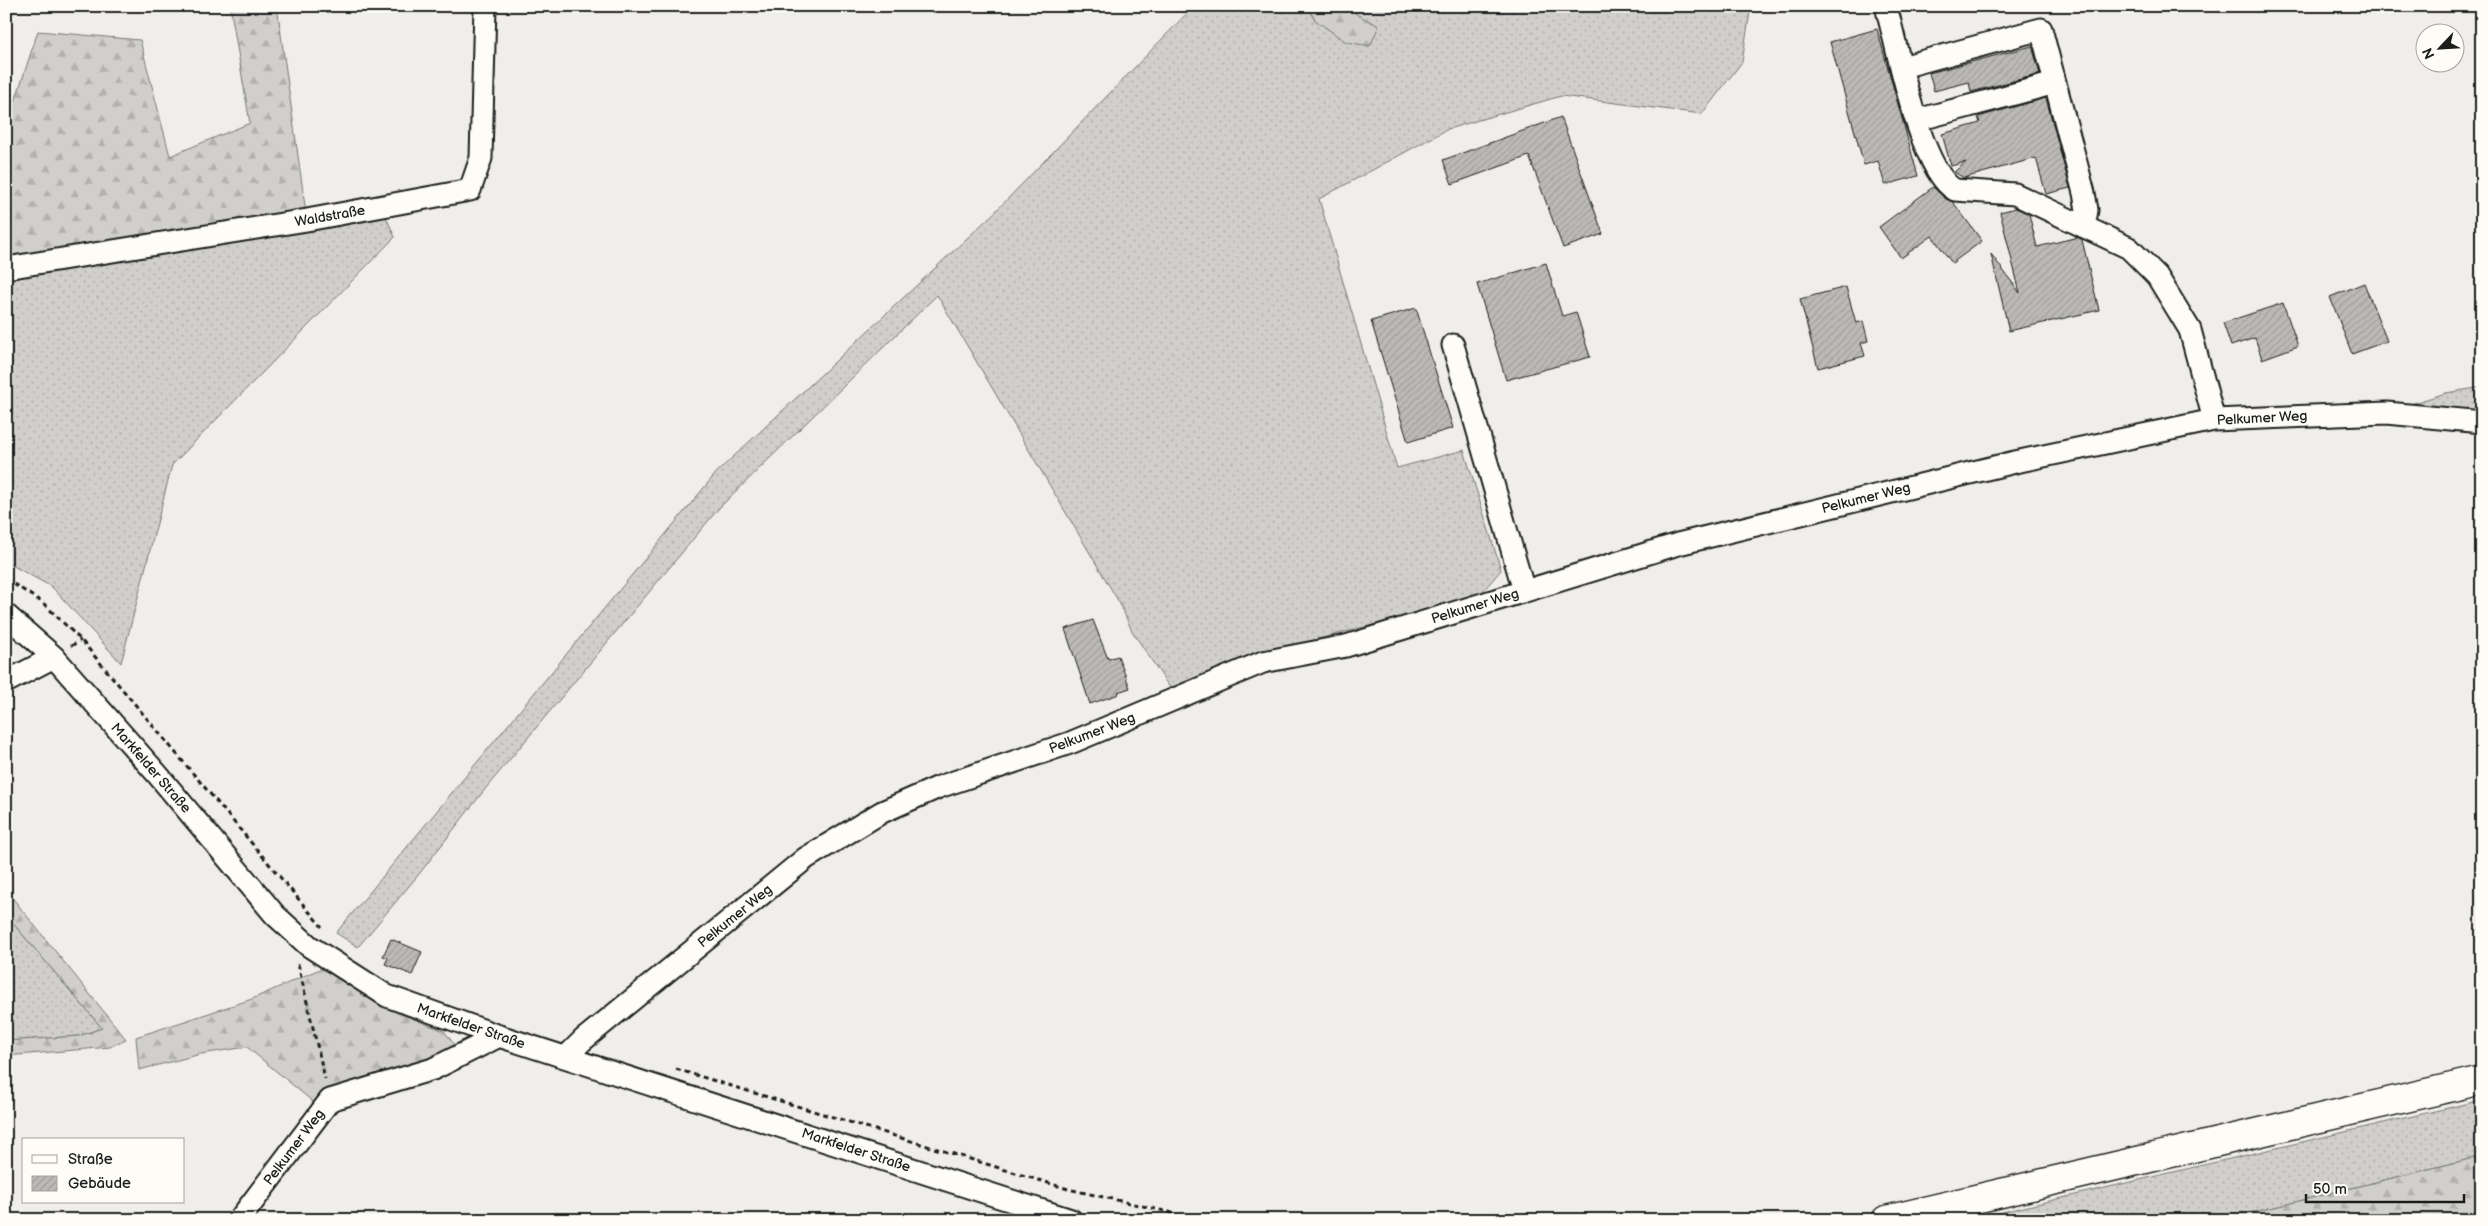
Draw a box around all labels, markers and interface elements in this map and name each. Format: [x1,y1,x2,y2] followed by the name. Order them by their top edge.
[2416,22,2466,72] north arrow
[2419,45,2439,62] text: N
[294,201,366,231] street label: Waldstraße
[2216,407,2308,429] street label: Pelkumer Weg
[1820,479,1912,517] street label: Pelkumer Weg
[1429,585,1521,627] street label: Pelkumer Weg
[1047,709,1137,757] street label: Pelkumer Weg
[107,720,195,816] street label: Markfelder Straße
[694,881,776,951] street label: Pelkumer Weg
[415,999,527,1053] street label: Markfelder Straße
[260,1106,328,1188] street label: Pelkumer Weg
[799,1124,913,1176] street label: Markfelder Straße
[22,1138,185,1204] legend
[68,1150,113,1169] text: Straße
[2306,1171,2463,1203] scale bar
[68,1174,131,1193] text: Gebäude
[2313,1180,2347,1199] text: 50 m

